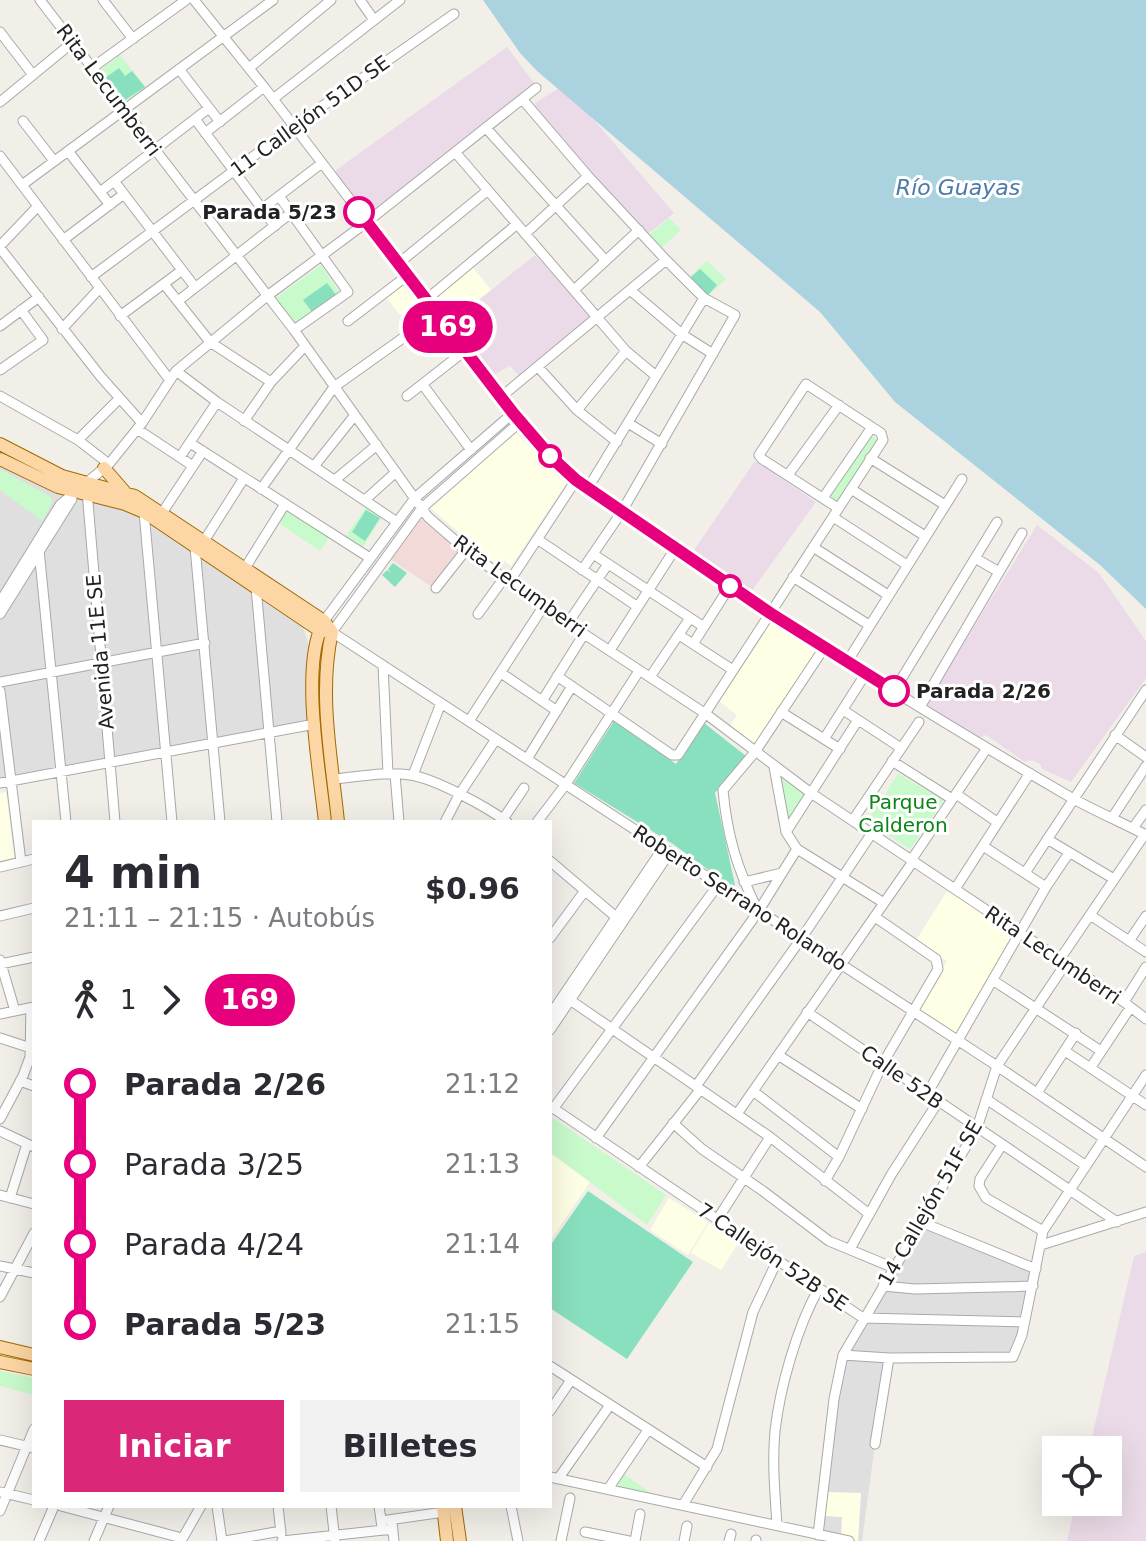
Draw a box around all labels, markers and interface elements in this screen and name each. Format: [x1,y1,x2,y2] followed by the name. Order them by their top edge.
[52,19,166,161] street label: Rita Lecumberri
[226,50,394,182] street label: 11 Callejón 51D SE
[896,175,1020,200] water label: Río Guayas
[344,197,374,227] marker: Parada 5/23
[202,200,337,224] place label: Parada 5/23
[402,301,494,353] line badge: 169
[419,310,477,343] text: 169
[539,445,561,467] unlabelled marker
[449,530,591,642] street label: Rita Lecumberri
[81,573,119,731] street label: Avenida 11E SE
[719,575,741,597] unlabelled marker
[879,676,909,706] marker: Parada 2/26
[916,679,1051,703] place label: Parada 2/26
[858,790,948,837] park label: Parque Calderon
[629,820,851,976] street label: Roberto Serrano Rolando
[64,847,202,898] text: 4 min
[425,871,520,906] text: $0.96
[980,901,1126,1009] street label: Rita Lecumberri
[64,903,375,933] text: 21:11 – 21:15 · Autobús
[64,978,108,1022] icon: walk
[149,978,193,1022] icon: forward
[221,983,279,1016] text: 169
[120,985,137,1015] text: 1
[856,1040,948,1114] street label: Calle 52B
[124,1067,326,1102] text: Parada 2/26
[445,1069,520,1099] text: 21:12
[873,1116,987,1290] street label: 14 Callejón 51F SE
[124,1147,304,1182] text: Parada 3/25
[445,1149,520,1179] text: 21:13
[693,1198,853,1316] street label: 7 Callejón 52B SE
[124,1227,304,1262] text: Parada 4/24
[445,1229,520,1259] text: 21:14
[124,1307,326,1342] text: Parada 5/23
[445,1309,520,1339] text: 21:15
[64,1400,284,1492] button: Iniciar
[300,1400,520,1492] button: Billetes
[1042,1436,1122,1516] map controls
[1042,1436,1122,1516] button: locate

